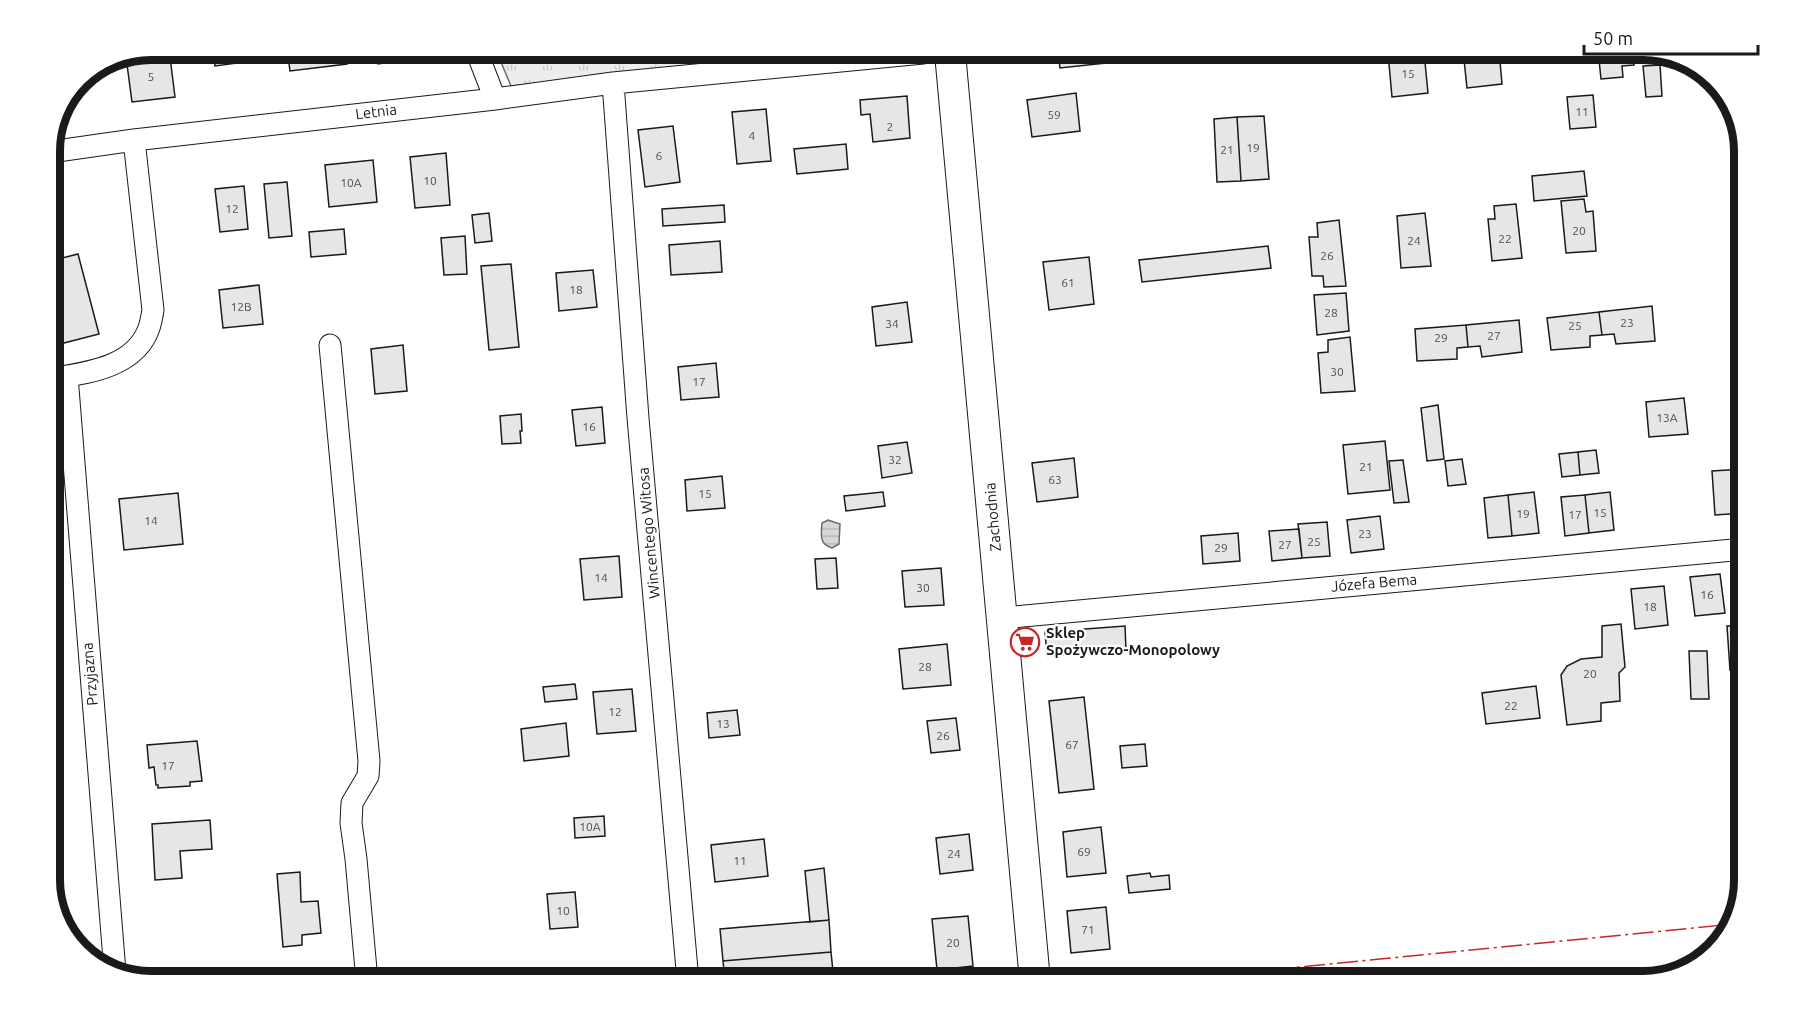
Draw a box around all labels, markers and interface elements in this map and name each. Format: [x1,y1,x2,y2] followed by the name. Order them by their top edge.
[1584,18,1758,56] scale bar
[1593,28,1633,48] text: 50 m
[1401,67,1415,80] house number: 15
[148,70,154,83] house number: 5
[354,101,398,122] street label: Letnia
[1575,105,1589,118] house number: 11
[1047,108,1061,121] house number: 59
[887,120,893,133] house number: 2
[749,129,756,142] house number: 4
[1246,141,1260,154] house number: 19
[1220,143,1234,156] house number: 21
[656,149,663,162] house number: 6
[423,174,437,187] house number: 10
[340,176,362,189] house number: 10A
[225,202,239,215] house number: 12
[1572,224,1586,237] house number: 20
[1498,232,1512,245] house number: 22
[1407,234,1421,247] house number: 24
[1320,249,1334,262] house number: 26
[1061,276,1075,289] house number: 61
[569,283,583,296] house number: 18
[230,300,252,313] house number: 12B
[1324,306,1338,319] house number: 28
[1620,316,1634,329] house number: 23
[885,317,899,330] house number: 34
[1568,319,1582,332] house number: 25
[1487,329,1501,342] house number: 27
[1434,331,1448,344] house number: 29
[1330,365,1344,378] house number: 30
[692,375,706,388] house number: 17
[1656,411,1678,424] house number: 13A
[582,420,596,433] house number: 16
[888,453,902,466] house number: 32
[1359,460,1373,473] house number: 21
[634,467,663,599] street label: Wincentego Witosa
[1048,473,1062,486] house number: 63
[981,482,1004,552] street label: Zachodnia
[698,487,712,500] house number: 15
[1593,506,1607,519] house number: 15
[1516,507,1530,520] house number: 19
[1568,508,1582,521] house number: 17
[144,514,158,527] house number: 14
[1358,527,1372,540] house number: 23
[1307,535,1321,548] house number: 25
[1278,538,1292,551] house number: 27
[1214,541,1228,554] house number: 29
[1330,570,1418,595] street label: Józefa Bema
[594,571,608,584] house number: 14
[916,581,930,594] house number: 30
[1700,588,1714,601] house number: 16
[1643,600,1657,613] house number: 18
[1046,624,1220,658] place label: Sklep Spożywczo-Monopolowy
[1009,626,1041,658] supermarket icon: Sklep Spożywczo-Monopolowy
[78,642,101,706] street label: Przyjazna
[918,660,932,673] house number: 28
[1583,667,1597,680] house number: 20
[1504,699,1518,712] house number: 22
[608,705,622,718] house number: 12
[716,717,730,730] house number: 13
[936,729,950,742] house number: 26
[1065,738,1079,751] house number: 67
[161,759,175,772] house number: 17
[579,820,601,833] house number: 10A
[1077,845,1091,858] house number: 69
[947,847,961,860] house number: 24
[733,854,747,867] house number: 11
[556,904,570,917] house number: 10
[1081,923,1095,936] house number: 71
[946,936,960,949] house number: 20

